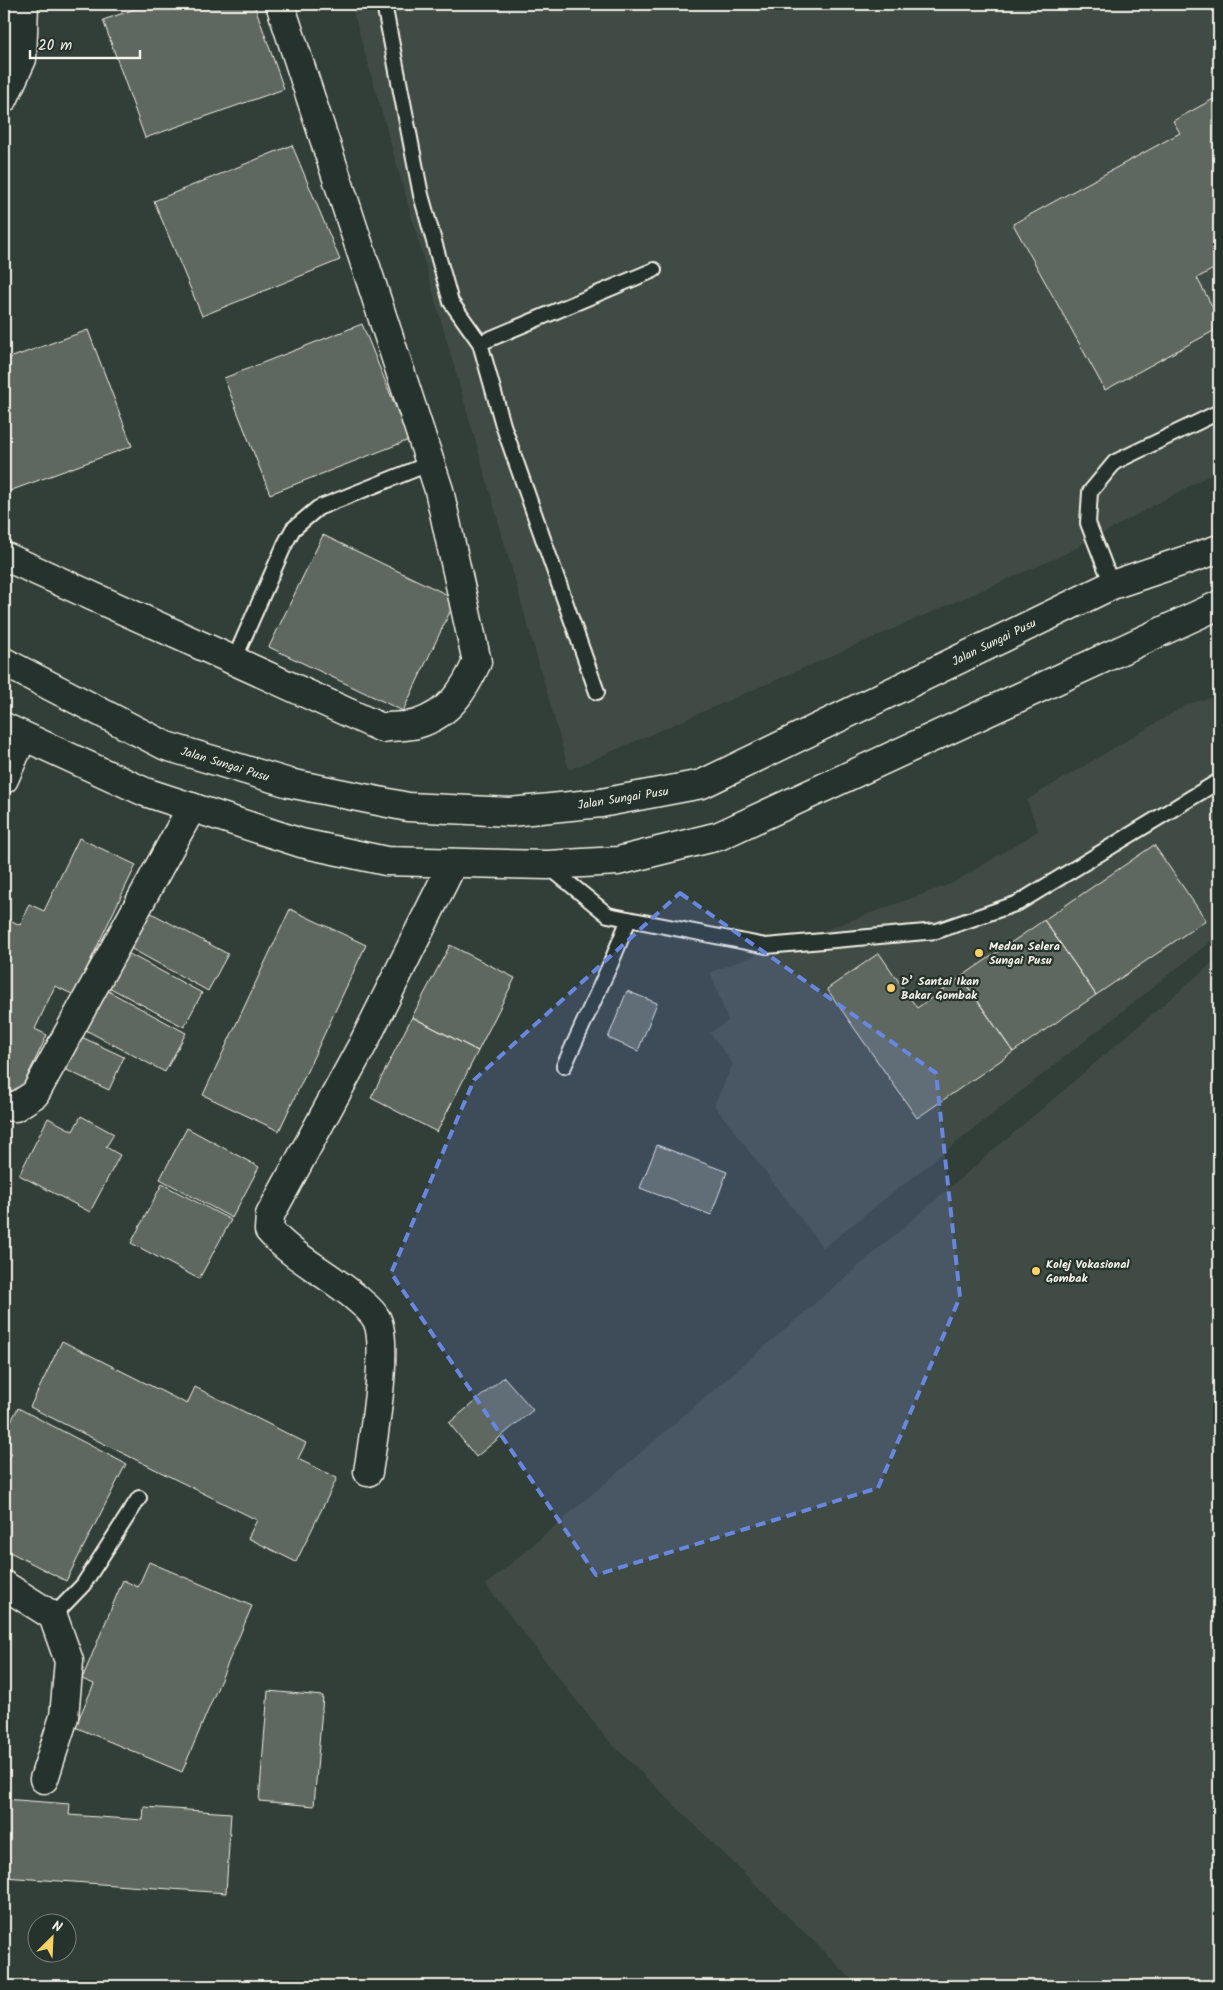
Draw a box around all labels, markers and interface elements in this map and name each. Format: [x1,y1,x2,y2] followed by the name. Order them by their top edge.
[30,28,140,60] scale bar
[38,34,72,58] text: 20 m
[949,614,1040,671] street label: Jalan Sungai Pusu
[178,742,272,787] street label: Jalan Sungai Pusu
[576,782,670,815] street label: Jalan Sungai Pusu
[989,937,1060,970] place label: Medan Selera Sungai Pusu
[973,947,985,959] marker: Medan Selera Sungai Pusu
[901,972,979,1005] place label: D’ Santai Ikan Bakar Gombak
[885,982,897,994] marker: D’ Santai Ikan Bakar Gombak
[1046,1255,1130,1288] place label: Kolej Vokasional Gombak
[1030,1265,1042,1277] marker: Kolej Vokasional Gombak
[28,1912,78,1962] north arrow
[48,1915,66,1939] text: N

